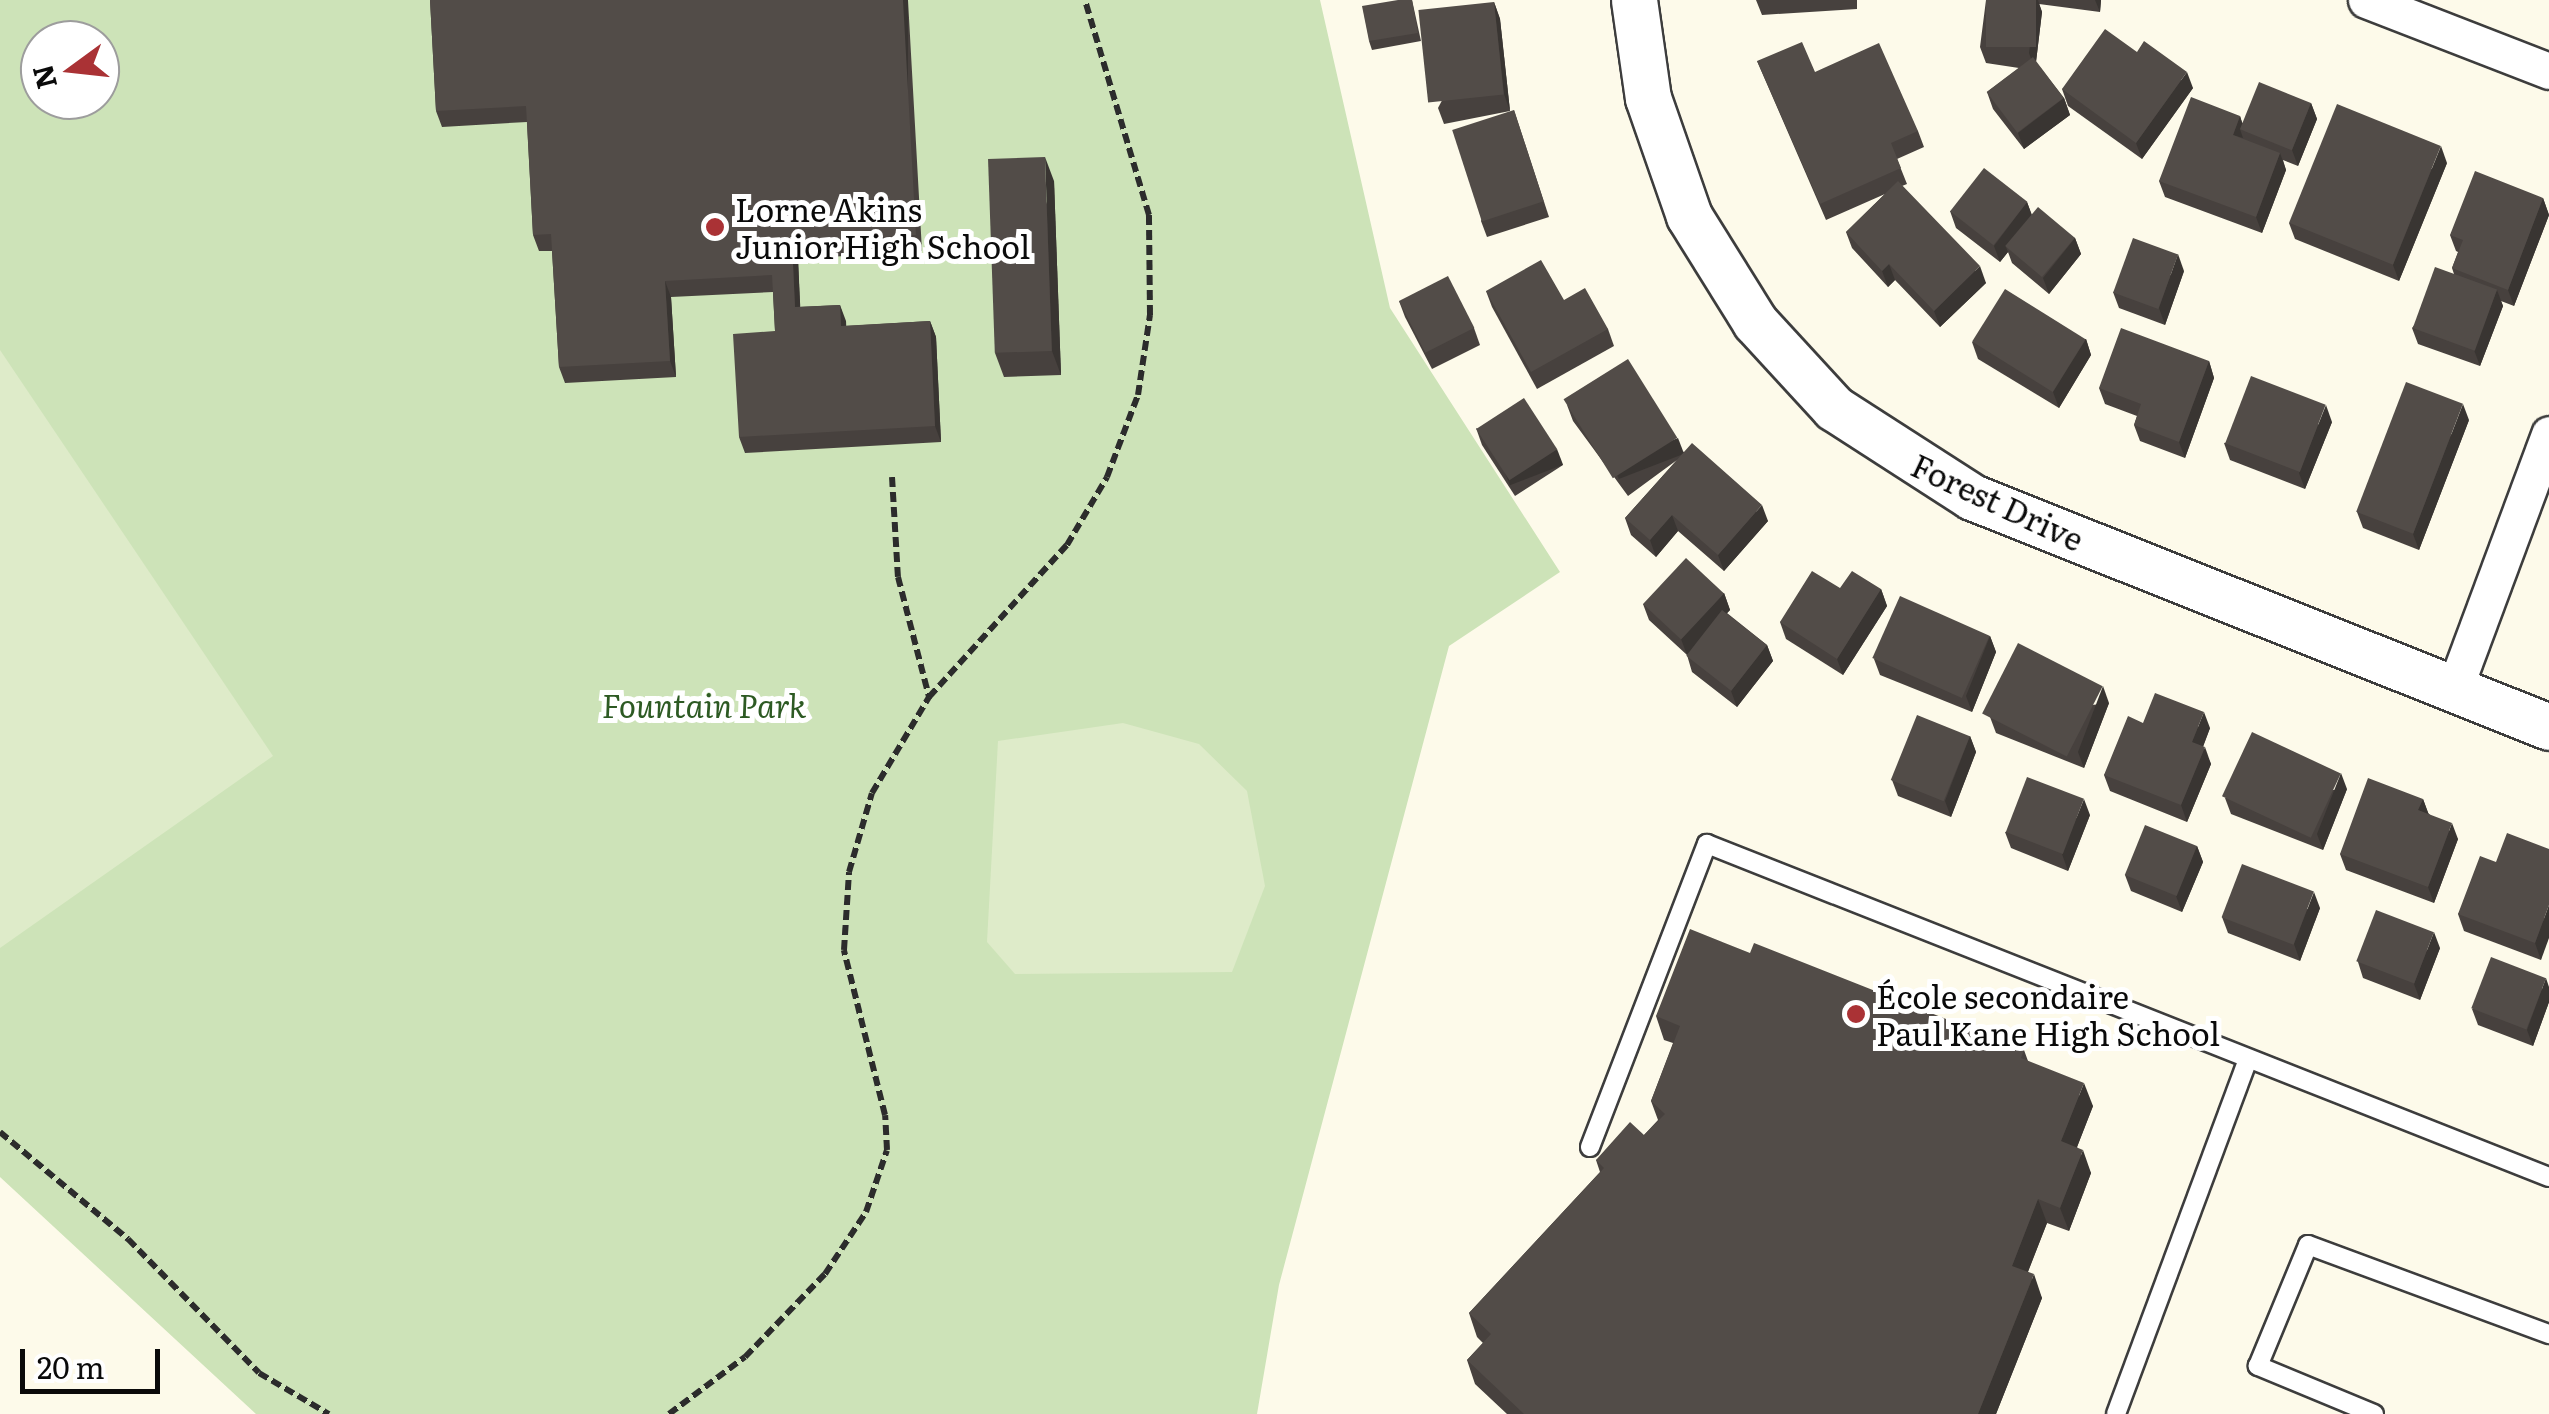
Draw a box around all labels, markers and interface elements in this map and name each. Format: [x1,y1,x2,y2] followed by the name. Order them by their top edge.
[20,20,120,120] north arrow
[20,60,66,94] text: N
[735,190,1030,265] place label: Lorne Akins Junior High School
[704,216,726,238] marker: Lorne Akins Junior High School
[1906,444,2090,558] street label: Forest Drive
[602,685,806,723] park label: Fountain Park
[1876,977,2220,1052] place label: École secondaire Paul Kane High School
[1845,1003,1867,1025] marker: École secondaire Paul Kane High School
[25,1329,165,1391] scale bar
[37,1344,105,1388] text: 20 m

